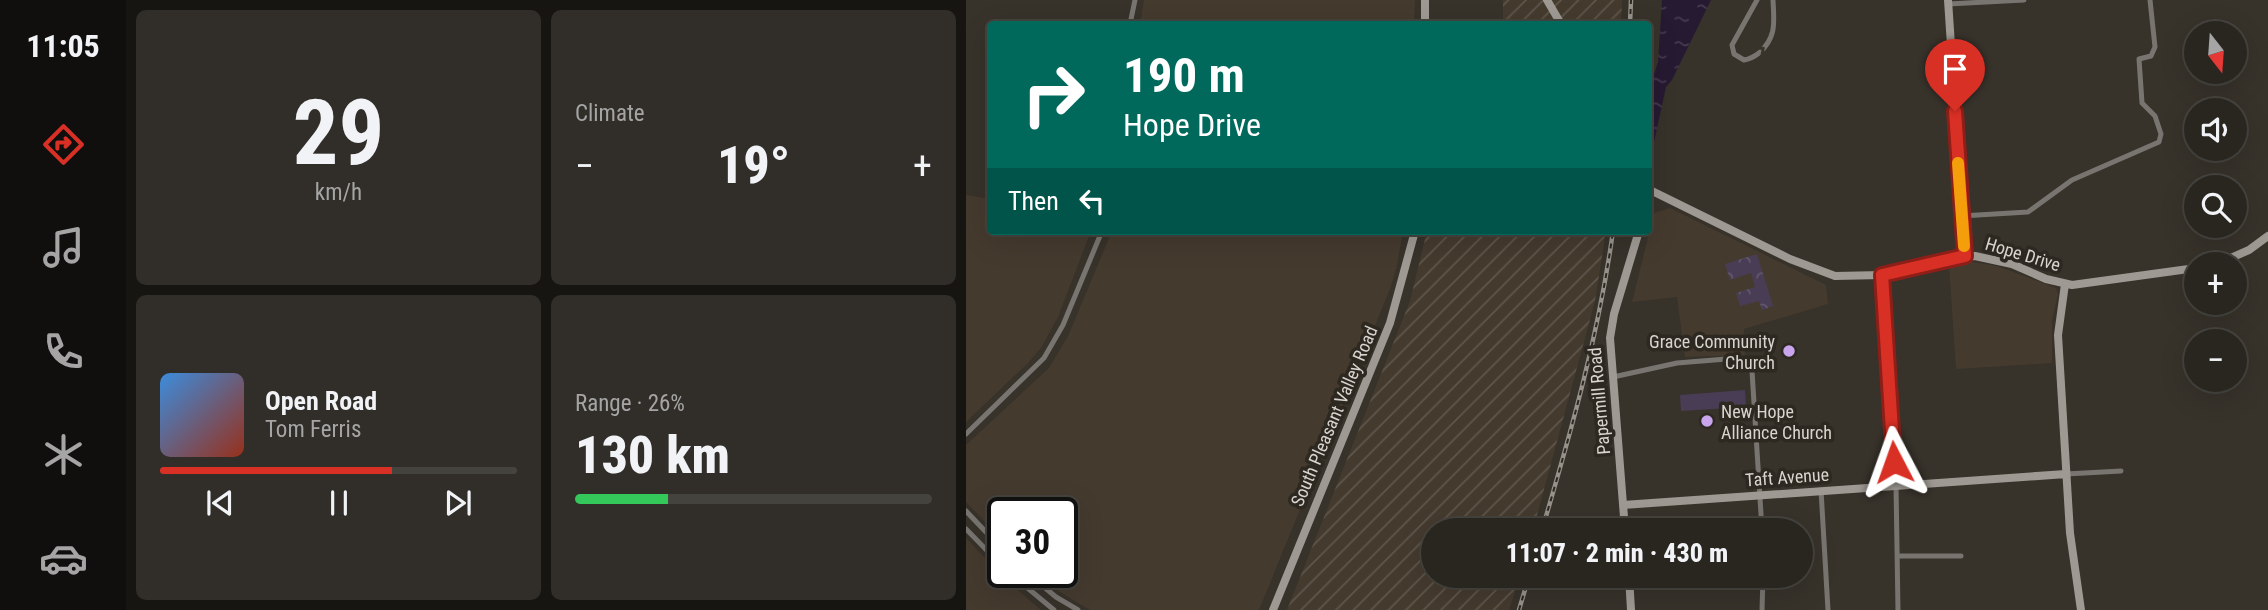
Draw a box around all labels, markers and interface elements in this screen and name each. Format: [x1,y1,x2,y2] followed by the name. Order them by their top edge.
[2184,21,2247,84] north arrow
[2184,21,2247,392] map controls
[26,27,100,65] text: 11:05
[1925,39,1985,111] pin
[1123,47,1245,104] text: 190 m
[1752,47,1765,59] one-way arrow
[1008,49,1099,140] icon: right
[1936,50,1974,88] icon: arrive
[293,80,384,186] text: 29
[2184,98,2247,161] button: sound
[575,100,645,127] text: Climate
[1123,106,1261,144] text: Hope Drive
[39,120,88,169] icon: directions
[717,135,790,196] text: 19°
[575,144,594,188] text: −
[913,144,932,188] text: +
[2184,175,2247,238] button: search
[315,179,362,206] text: km/h
[1073,182,1111,220] icon: left
[1008,186,1059,216] text: Then
[39,223,88,272] icon: music
[1983,233,2063,275] street label: Hope Drive
[2184,252,2247,315] button: +
[1286,323,1382,509] street label: South Pleasant Valley Road
[39,327,88,376] icon: phone
[2184,329,2247,392] button: −
[1649,331,1775,373] place label: Grace Community Church
[1781,343,1797,359] marker: Grace Community Church
[1584,347,1614,455] street label: Papermill Road
[265,386,377,416] text: Open Road
[575,390,685,417] text: Range · 26%
[1721,401,1832,443] place label: New Hope Alliance Church
[1699,413,1715,429] marker: New Hope Alliance Church
[265,416,361,443] text: Tom Ferris
[575,425,730,486] text: 130 km
[1857,425,1931,499] position arrow
[39,430,88,479] icon: climate
[1744,464,1830,490] street label: Taft Avenue
[201,484,239,522] icon: previous
[320,484,358,522] icon: pause
[439,484,477,522] icon: next
[987,497,1078,588] speed limit sign: 30
[39,534,88,583] icon: car
[1506,538,1728,568] text: 11:07 · 2 min · 430 m

